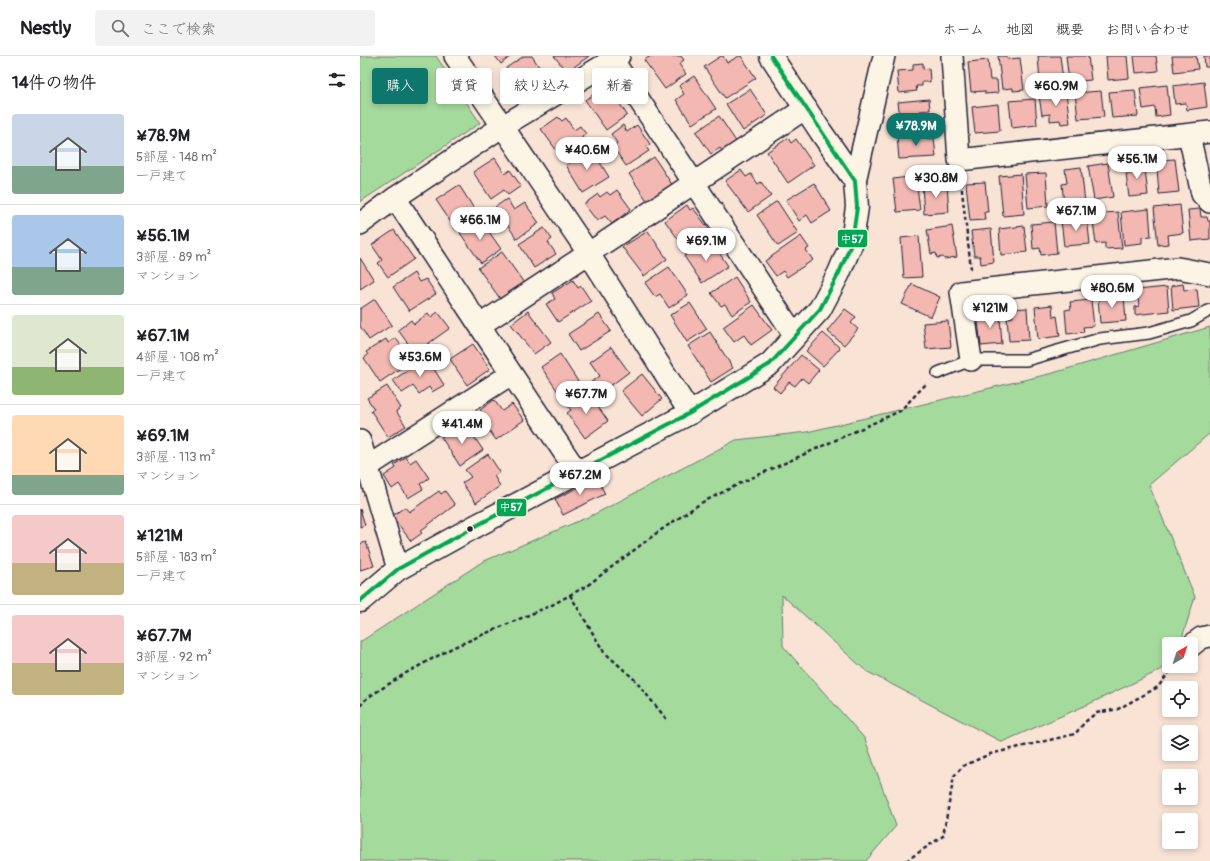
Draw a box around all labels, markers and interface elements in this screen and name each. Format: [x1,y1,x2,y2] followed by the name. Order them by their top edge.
[95,10,375,46] search box
[20,16,71,40] text: Nestly
[109,17,131,39] icon: search
[141,20,216,39] text: ここで検索
[943,21,984,38] text: ホーム
[1006,21,1034,38] text: 地図
[1056,21,1084,38] text: 概要
[1106,21,1190,38] text: お問い合わせ
[372,68,428,104] chip: 購入
[436,68,492,104] chip: 賃貸
[500,68,584,104] chip: 絞り込み
[592,68,648,104] chip: 新着
[326,69,348,91] icon: filters
[12,72,97,93] text: 14件の物件
[1023,73,1089,107] pin: ¥60.9M
[1034,78,1078,94] text: ¥60.9M
[883,113,949,147] pin: ¥78.9M
[895,118,937,134] text: ¥78.9M
[136,125,190,146] text: ¥78.9M
[44,130,92,178] icon: home
[554,137,620,171] pin: ¥40.6M
[564,142,610,158] text: ¥40.6M
[1104,146,1170,180] pin: ¥56.1M
[136,149,217,165] text: 5部屋 · 148 m²
[1117,151,1157,167] text: ¥56.1M
[903,165,969,199] pin: ¥30.8M
[136,168,188,184] text: 一戸建て
[914,170,958,186] text: ¥30.8M
[1043,198,1109,232] pin: ¥67.1M
[1056,203,1096,219] text: ¥67.1M
[447,207,513,241] pin: ¥66.1M
[459,212,501,228] text: ¥66.1M
[136,225,190,246] text: ¥56.1M
[673,228,739,262] pin: ¥69.1M
[837,229,868,248] line badge: 中57
[44,231,92,279] icon: home
[686,233,726,249] text: ¥69.1M
[841,233,864,246] text: 中57
[136,249,211,265] text: 3部屋 · 89 m²
[136,268,200,284] text: マンション
[1079,275,1145,309] pin: ¥80.6M
[1090,280,1134,296] text: ¥80.6M
[962,295,1018,329] pin: ¥121M
[972,300,1008,316] text: ¥121M
[136,325,189,346] text: ¥67.1M
[44,331,92,379] icon: home
[387,344,453,378] pin: ¥53.6M
[136,349,219,365] text: 4部屋 · 108 m²
[398,349,442,365] text: ¥53.6M
[136,368,188,384] text: 一戸建て
[553,381,619,415] pin: ¥67.7M
[565,386,607,402] text: ¥67.7M
[429,411,495,445] pin: ¥41.4M
[441,416,483,432] text: ¥41.4M
[136,425,189,446] text: ¥69.1M
[44,431,92,479] icon: home
[136,449,215,465] text: 3部屋 · 113 m²
[547,462,613,496] pin: ¥67.2M
[559,467,601,483] text: ¥67.2M
[136,468,200,484] text: マンション
[496,498,527,517] line badge: 中57
[500,501,523,514] text: 中57
[465,524,475,534] unlabelled marker
[136,525,183,546] text: ¥121M
[44,531,92,579] icon: home
[136,549,217,565] text: 5部屋 · 183 m²
[136,568,188,584] text: 一戸建て
[136,625,191,646] text: ¥67.7M
[44,631,92,679] icon: home
[1162,637,1198,673] north arrow
[1162,637,1198,849] map controls
[136,649,212,665] text: 3部屋 · 92 m²
[136,668,200,684] text: マンション
[1162,681,1198,717] button: locate
[1162,725,1198,761] button: layers
[1162,769,1198,805] button: +
[1162,813,1198,849] button: −

